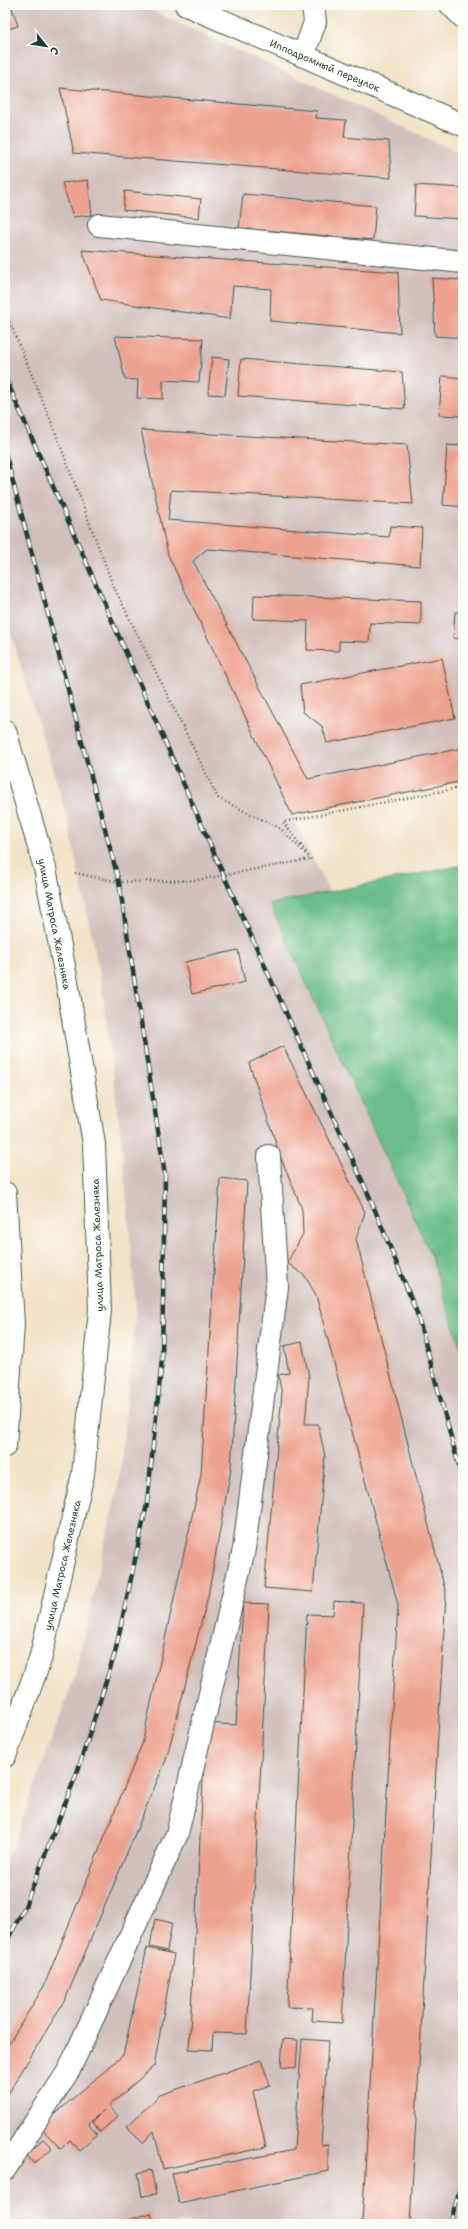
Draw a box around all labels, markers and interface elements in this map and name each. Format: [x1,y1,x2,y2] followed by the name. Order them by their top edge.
[26,26,66,66] north arrow
[268,36,382,95] street label: Ипподромный переулок
[46,44,62,58] text: С
[35,857,74,992] street label: улица Матроса Железняка
[89,1177,106,1312] street label: улица Матроса Железняка
[41,1498,84,1632] street label: улица Матроса Железняка

